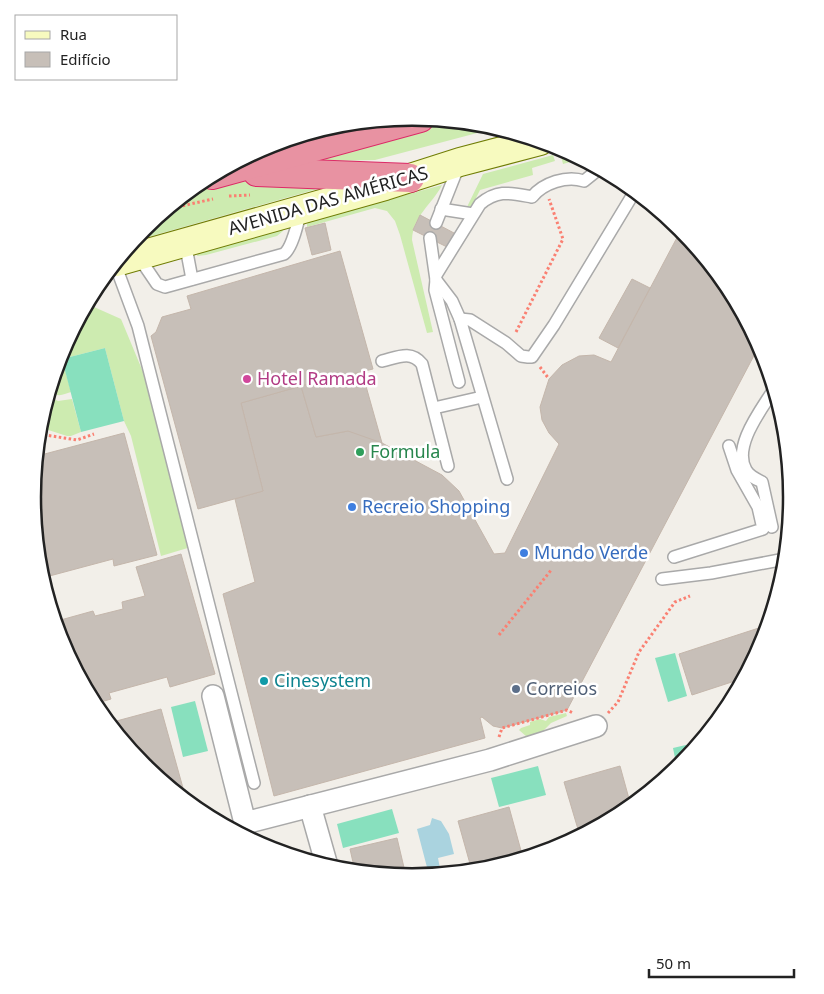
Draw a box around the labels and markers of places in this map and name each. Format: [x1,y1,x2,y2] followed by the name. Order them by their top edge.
[257,366,377,390] place label: Hotel Ramada
[241,373,253,385] marker: Hotel Ramada
[370,439,440,463] place label: Formula
[354,446,366,458] marker: Formula
[362,494,510,518] place label: Recreio Shopping
[346,501,358,513] marker: Recreio Shopping
[534,540,648,564] place label: Mundo Verde
[518,547,530,559] marker: Mundo Verde
[274,668,371,692] place label: Cinesystem
[258,675,270,687] marker: Cinesystem
[526,676,597,700] place label: Correios
[510,683,522,695] marker: Correios

